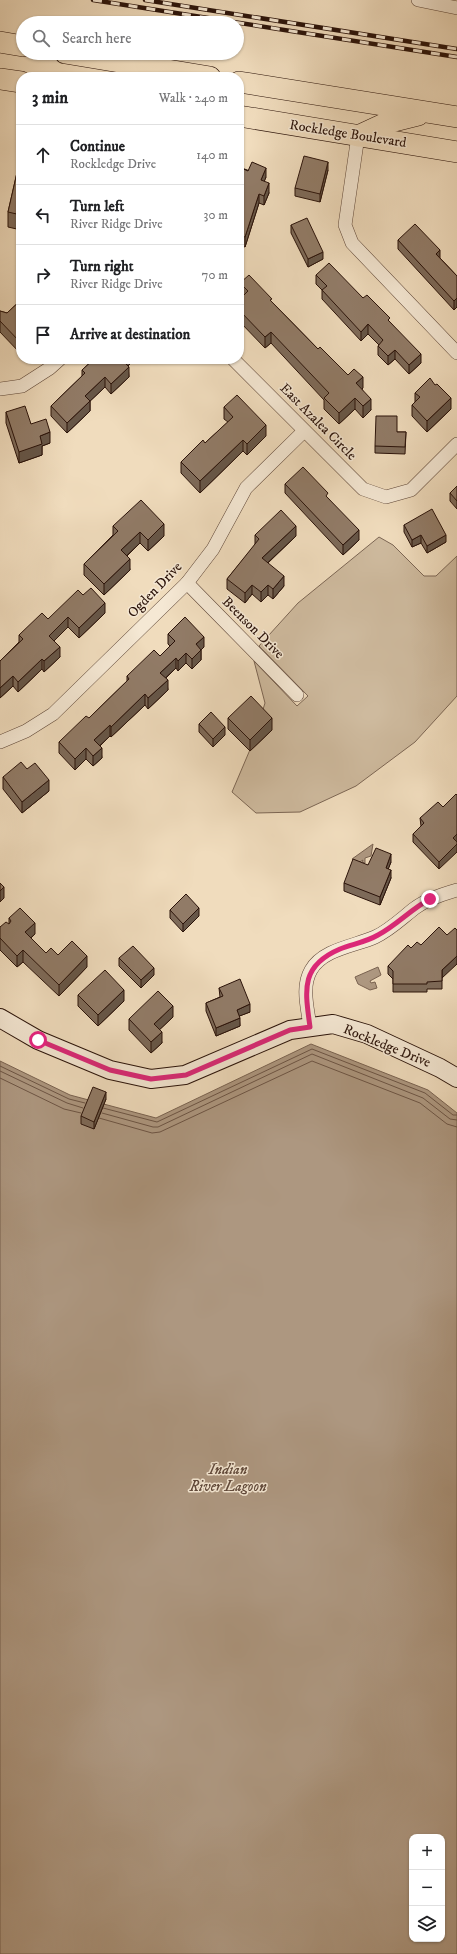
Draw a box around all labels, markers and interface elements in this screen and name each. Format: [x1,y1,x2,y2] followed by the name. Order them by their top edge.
[16,16,244,60] search box
[30,27,52,49] icon: search
[62,29,131,48] text: Search here
[32,87,68,109] text: 3 min
[159,90,228,106] text: Walk · 240 m
[288,116,408,152] street label: Rockledge Boulevard
[70,137,125,156] text: Continue
[32,144,54,166] icon: ahead
[196,147,228,163] text: 140 m
[70,156,156,172] text: Rockledge Drive
[70,197,124,216] text: Turn left
[32,204,54,226] icon: left
[204,207,228,223] text: 30 m
[70,216,163,232] text: River Ridge Drive
[70,257,133,276] text: Turn right
[32,264,54,286] icon: right
[202,267,228,283] text: 70 m
[70,276,163,292] text: River Ridge Drive
[32,324,54,346] icon: arrive
[70,325,190,344] text: Arrive at destination
[276,380,361,465] street label: East Azalea Circle
[124,558,186,622] street label: Ogden Drive
[218,593,288,663] street label: Beenson Drive
[421,890,439,908] route end
[341,1020,434,1072] street label: Rockledge Drive
[29,1031,47,1049] route start
[188,1460,267,1496] water label: Indian River Lagoon
[409,1834,445,1942] map controls
[409,1834,445,1870] button: +
[409,1870,445,1906] button: −
[409,1906,445,1942] button: layers

